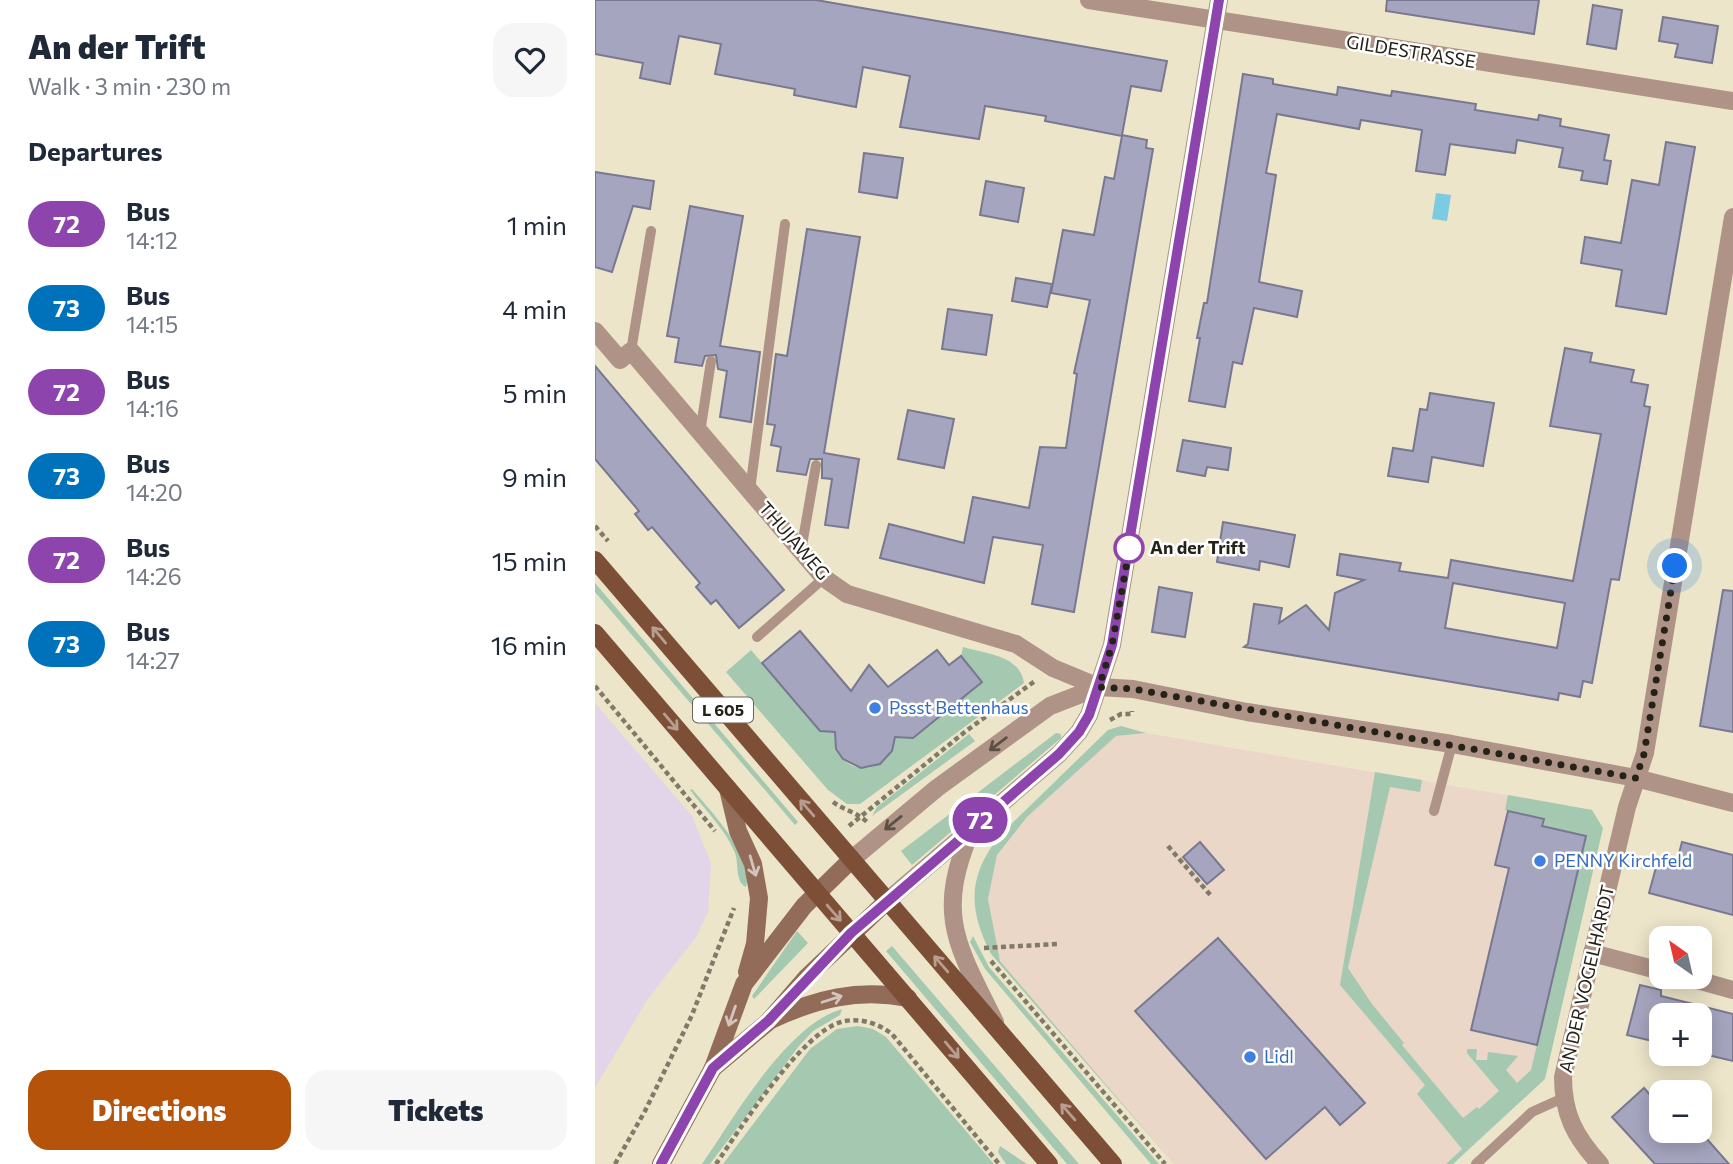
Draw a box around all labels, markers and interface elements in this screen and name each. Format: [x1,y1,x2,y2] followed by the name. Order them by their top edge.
[493,23,567,97] button: heart
[28,25,206,66] text: An der Trift
[1345,30,1477,72] street label: GILDESTRASSE
[28,72,231,100] text: Walk · 3 min · 230 m
[28,135,163,166] text: Departures
[126,195,170,226] text: Bus
[53,209,80,238] text: 72
[507,209,567,240] text: 1 min
[126,226,178,254] text: 14:12
[126,279,170,310] text: Bus
[53,293,80,322] text: 73
[502,293,567,324] text: 4 min
[126,310,178,338] text: 14:15
[126,363,170,394] text: Bus
[53,377,80,406] text: 72
[503,377,567,408] text: 5 min
[126,394,179,422] text: 14:16
[126,447,170,478] text: Bus
[53,461,80,490] text: 73
[502,461,567,492] text: 9 min
[126,478,183,506] text: 14:20
[755,497,835,584] street label: THUJAWEG
[126,531,170,562] text: Bus
[1114,533,1144,563] marker: An der Trift
[1150,536,1246,558] place label: An der Trift
[53,545,80,574] text: 72
[492,545,567,576] text: 15 min
[1657,548,1692,583] your location
[126,562,182,590] text: 14:26
[126,615,170,646] text: Bus
[651,626,667,644] one-way arrow
[53,629,80,658] text: 73
[491,629,567,660] text: 16 min
[126,646,180,674] text: 14:27
[889,696,1029,718] place label: Pssst Bettenhaus
[693,698,753,722] road number: L 605
[867,700,883,716] marker: Pssst Bettenhaus
[663,713,679,731] one-way arrow
[989,736,1008,751] one-way arrow
[949,797,1011,843] line badge: 72
[799,799,815,817] one-way arrow
[967,805,993,834] text: 72
[885,815,903,831] one-way arrow
[1554,849,1692,871] place label: PENNY Kirchfeld
[1532,853,1548,869] marker: PENNY Kirchfeld
[747,855,760,877] one-way arrow
[1554,883,1618,1075] street label: AN DER VOGELHARDT
[826,903,842,921] one-way arrow
[1649,926,1711,989] north arrow
[1649,926,1712,1143] map controls
[933,955,949,973] one-way arrow
[820,991,842,1004] one-way arrow
[1649,1003,1712,1066] button: +
[724,1005,737,1027] one-way arrow
[944,1041,960,1059] one-way arrow
[1264,1045,1294,1067] place label: Lidl
[1242,1049,1258,1065] marker: Lidl
[28,1070,291,1150] button: Directions
[305,1070,567,1150] button: Tickets
[1649,1080,1712,1143] button: −
[1061,1104,1076,1122] one-way arrow

